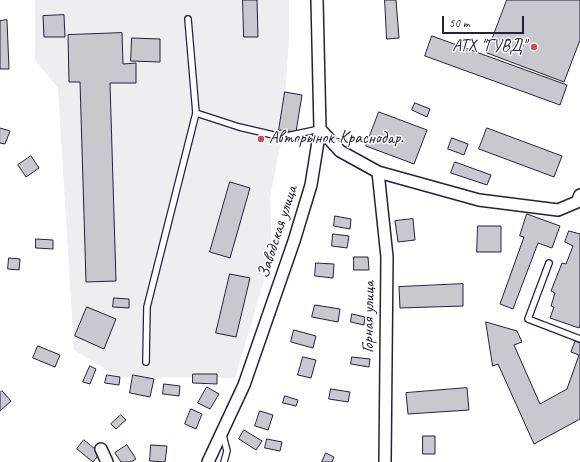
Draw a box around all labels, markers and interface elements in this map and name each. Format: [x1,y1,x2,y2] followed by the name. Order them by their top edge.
[444,8,526,34] scale bar
[449,15,469,31] text: 50 m
[452,37,526,57] place label: АТХ "ГУВД"
[529,42,539,52] marker: АТХ "ГУВД"
[269,129,403,149] place label: Авторынок-Краснодар.
[256,134,266,144] marker: Авторынок-Краснодар.
[254,183,302,281] street label: Заводская улица
[358,281,380,353] street label: Горная улица

